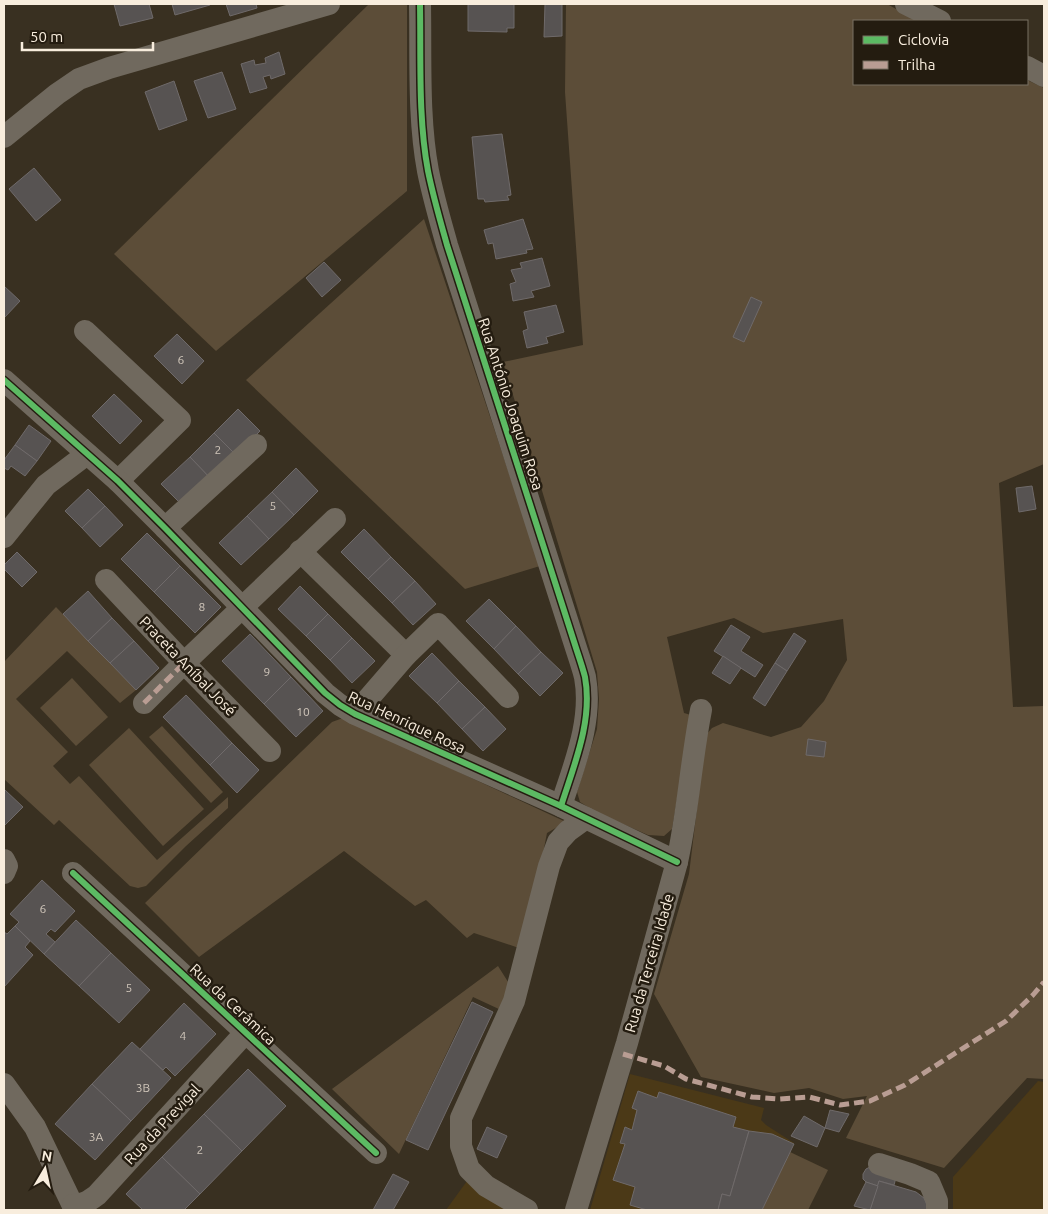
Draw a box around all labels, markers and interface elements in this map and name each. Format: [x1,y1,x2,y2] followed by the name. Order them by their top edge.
[22,20,154,52] scale bar
[853,20,1028,85] legend
[30,28,63,45] text: 50 m
[898,31,949,48] text: Ciclovia
[898,56,935,73] text: Trilha
[475,316,547,492] street label: Rua António Joaquim Rosa
[178,353,185,366] house number: 6
[215,443,221,456] house number: 2
[270,499,276,512] house number: 5
[199,600,206,613] house number: 8
[136,613,240,719] street label: Praceta Aníbal José
[264,665,270,678] house number: 9
[346,687,468,757] street label: Rua Henrique Rosa
[296,705,310,718] house number: 10
[621,892,677,1034] street label: Rua da Terceira Idade
[40,902,47,915] house number: 6
[187,960,279,1048] street label: Rua da Cerâmica
[126,981,132,994] house number: 5
[180,1029,187,1042] house number: 4
[121,1080,203,1168] street label: Rua da Previgal
[136,1081,150,1094] house number: 3B
[89,1130,103,1143] house number: 3A
[197,1143,203,1156] house number: 2
[20,1144,70,1194] north arrow
[41,1147,53,1165] text: N

